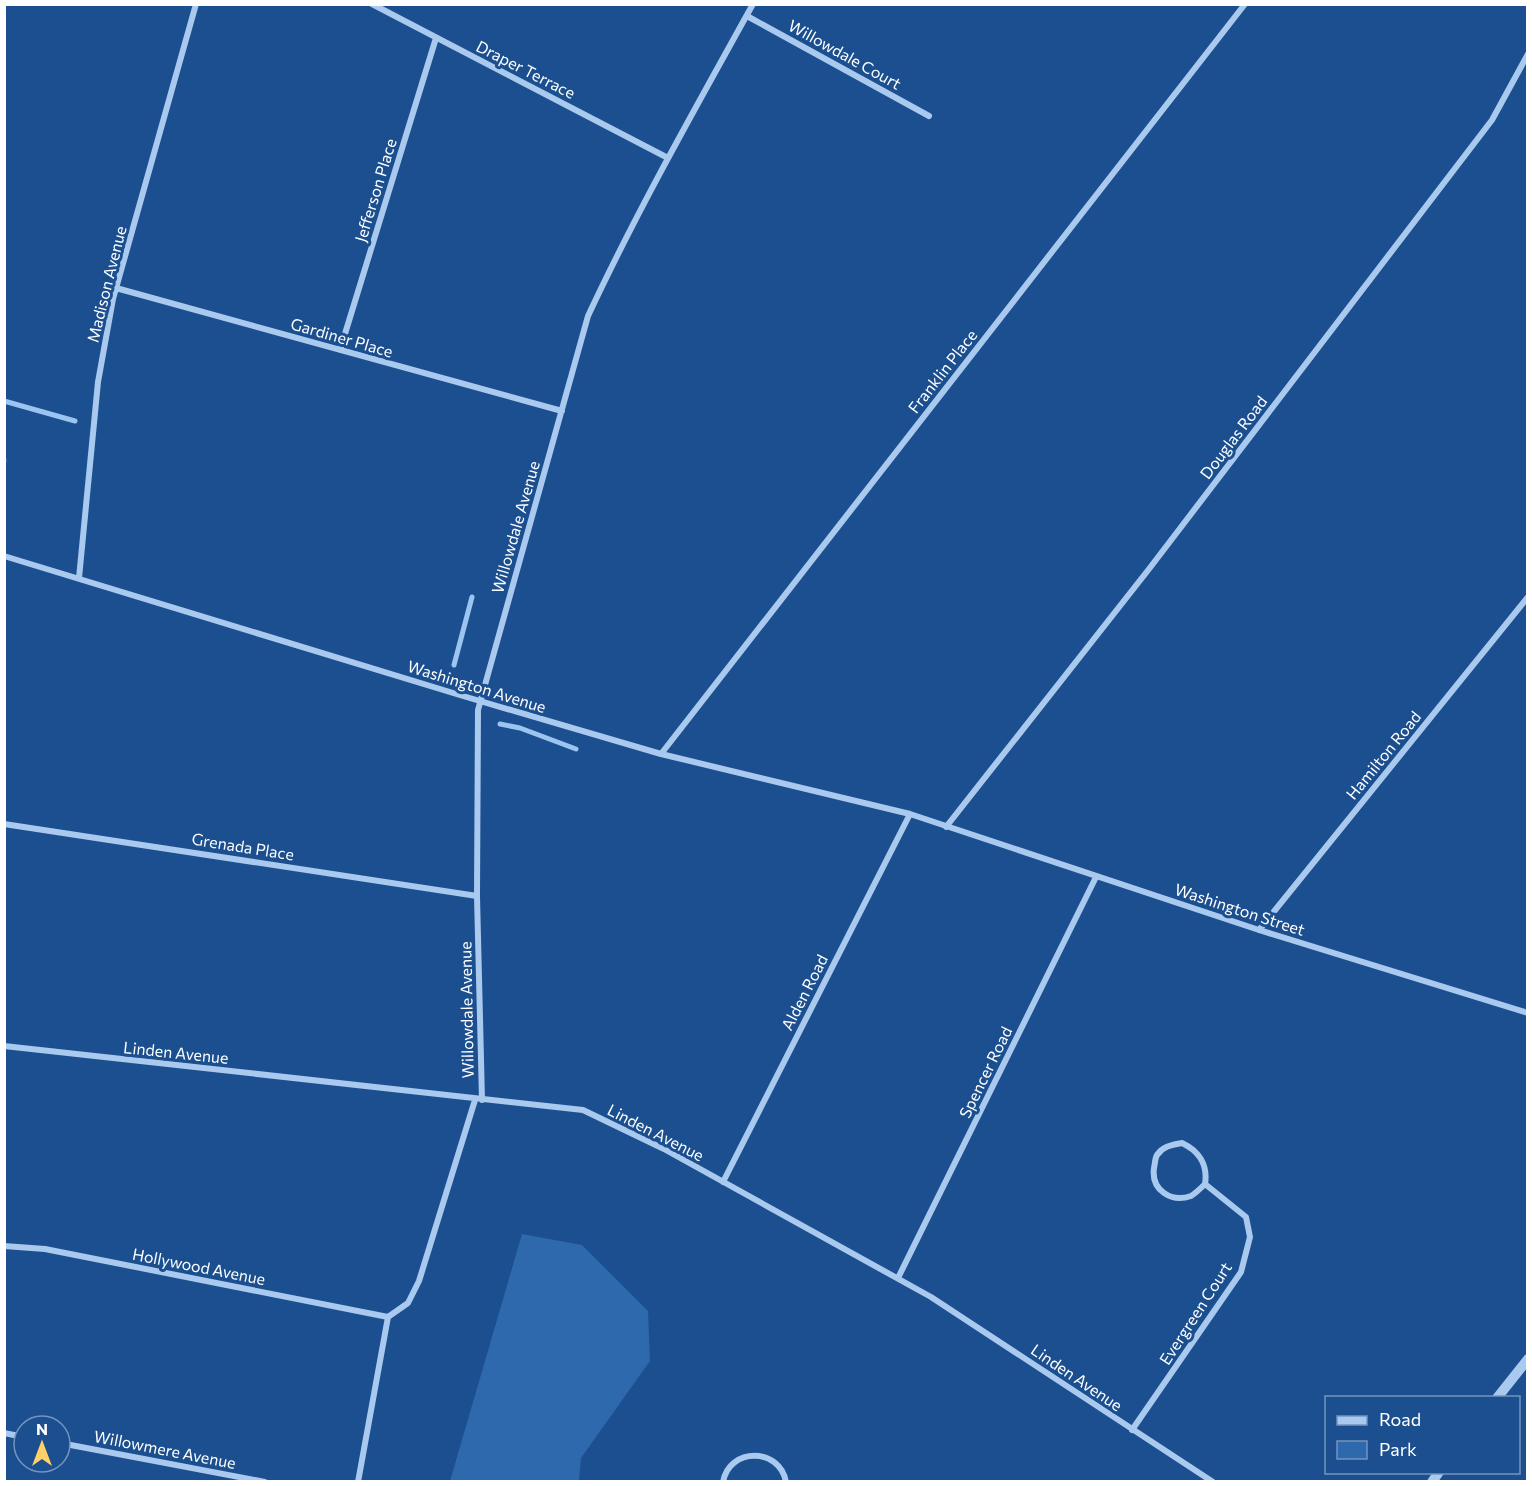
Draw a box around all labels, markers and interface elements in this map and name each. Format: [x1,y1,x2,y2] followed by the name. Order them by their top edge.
[785,15,905,93] street label: Willowdale Court
[473,36,579,102] street label: Draper Terrace
[350,136,400,244] street label: Jefferson Place
[82,224,130,344] street label: Madison Avenue
[289,313,395,361] street label: Gardiner Place
[904,326,980,416] street label: Franklin Place
[1196,392,1270,482] street label: Douglas Road
[487,459,543,595] street label: Willowdale Avenue
[405,656,549,716] street label: Washington Avenue
[1342,707,1424,803] street label: Hamilton Road
[190,829,296,863] street label: Grenada Place
[1173,879,1308,939] street label: Washington Street
[455,941,477,1079] street label: Willowdale Avenue
[777,951,831,1033] street label: Alden Road
[955,1023,1015,1121] street label: Spencer Road
[122,1037,230,1067] street label: Linden Avenue
[605,1100,707,1164] street label: Linden Avenue
[131,1244,267,1288] street label: Hollywood Avenue
[1155,1258,1235,1368] street label: Evergreen Court
[1028,1340,1126,1414] street label: Linden Avenue
[1325,1396,1520,1474] legend
[1379,1408,1421,1430] text: Road
[12,1414,72,1474] north arrow
[36,1419,48,1438] text: N
[93,1426,237,1472] street label: Willowmere Avenue
[1379,1438,1417,1460] text: Park

